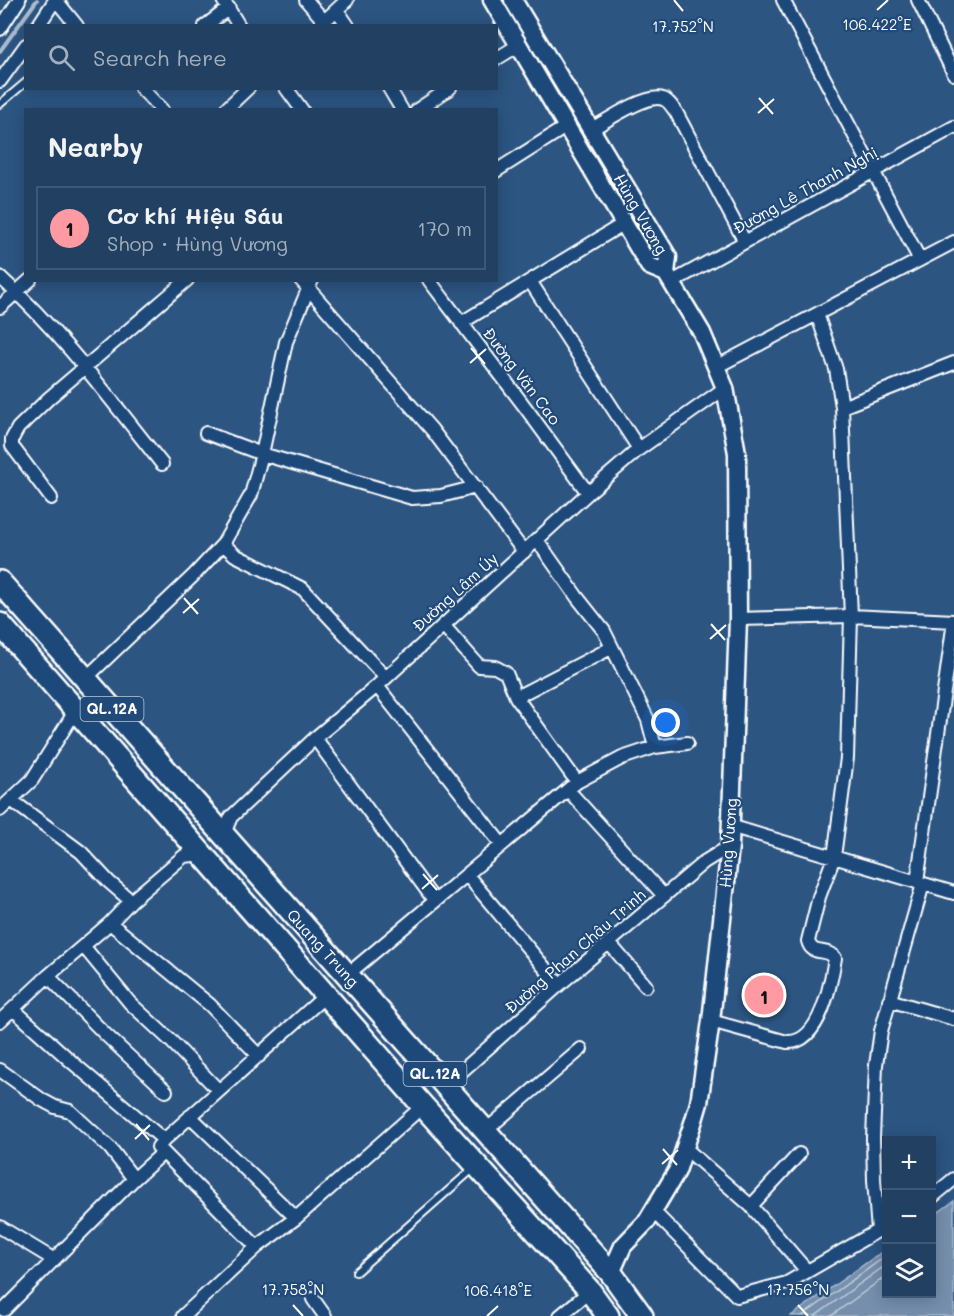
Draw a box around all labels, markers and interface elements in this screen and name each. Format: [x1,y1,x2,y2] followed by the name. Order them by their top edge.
[842,14,912,34] text: 106.422°E
[652,16,714,36] text: 17.752°N
[24,24,498,90] search box
[45,41,78,74] icon: search
[93,43,227,72] text: Search here
[48,130,143,164] text: Nearby
[729,141,881,238] street label: Đường Lê Thanh Nghị
[610,169,673,258] street label: Hùng Vương
[107,201,284,230] text: Cơ khí Hiệu Sáu
[65,215,74,241] text: 1
[417,215,472,241] text: 170 m
[107,230,288,256] text: Shop · Hùng Vương
[479,323,566,429] street label: Đường Văn Cao
[407,548,502,636] street label: Đường Lâm Úy
[80,697,144,721] road number: QL.12A
[651,708,680,737] your location
[714,797,741,889] street label: Hùng Vương
[500,884,649,1018] street label: Đường Phan Châu Trinh
[283,904,364,991] street label: Quang Trung
[744,972,783,1018] pin: 1
[404,1062,466,1086] road number: QL.12A
[882,1136,936,1298] map controls
[882,1136,936,1190] button: +
[882,1190,936,1244] button: −
[882,1244,936,1298] button: layers
[262,1279,324,1299] text: 17.758°N
[767,1279,829,1299] text: 17.756°N
[464,1280,533,1300] text: 106.418°E

